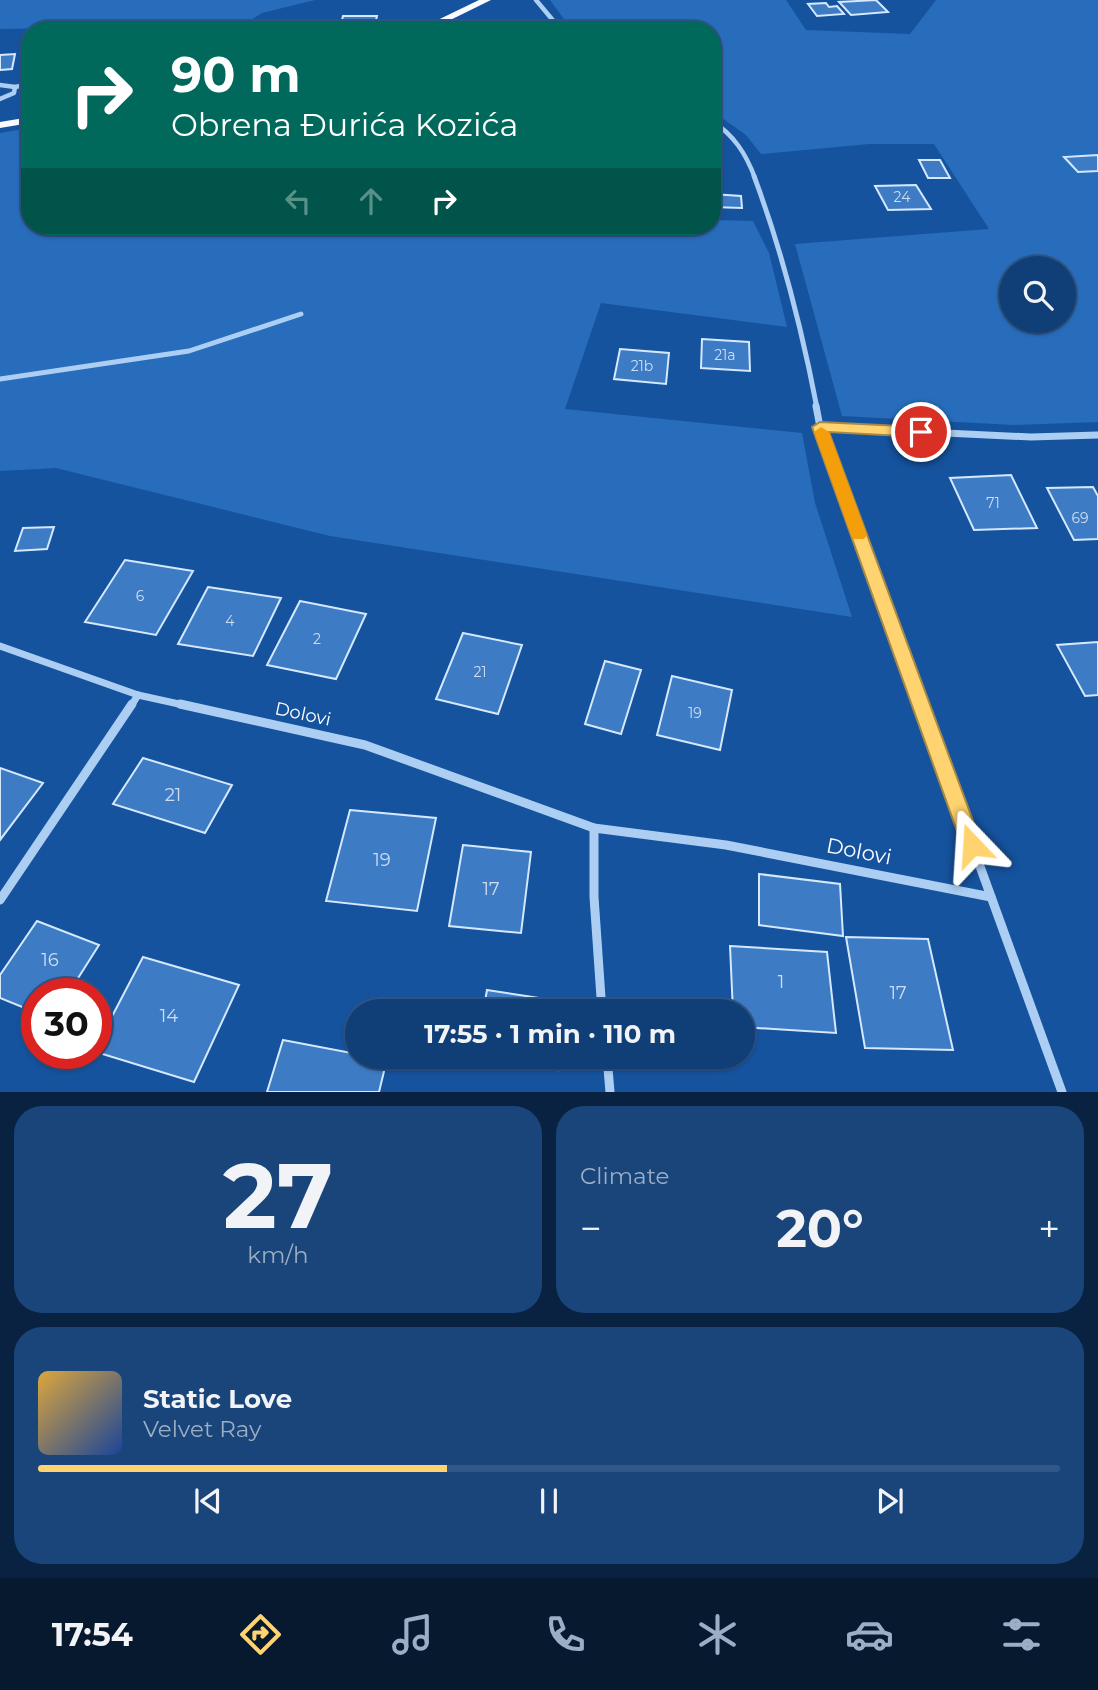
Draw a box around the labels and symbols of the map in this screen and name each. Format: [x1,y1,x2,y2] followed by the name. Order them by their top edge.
[894,188,911,206] house number: 24
[714,346,736,364] house number: 21a
[631,357,653,375] house number: 21b
[891,402,951,462] pin
[986,494,1000,512] house number: 71
[1071,509,1089,527] house number: 69
[136,587,145,605] house number: 6
[225,612,235,630] house number: 4
[313,630,321,648] house number: 2
[473,663,487,681] house number: 21
[273,697,333,731] street label: Dolovi
[688,704,702,722] house number: 19
[165,784,181,806] house number: 21
[935,808,1009,882] position arrow
[824,832,894,870] street label: Dolovi
[373,849,391,871] house number: 19
[482,878,500,900] house number: 17
[41,949,59,971] house number: 16
[778,971,784,993] house number: 1
[21,978,112,1069] speed limit sign: 30
[889,982,907,1004] house number: 17
[160,1005,178,1027] house number: 14

